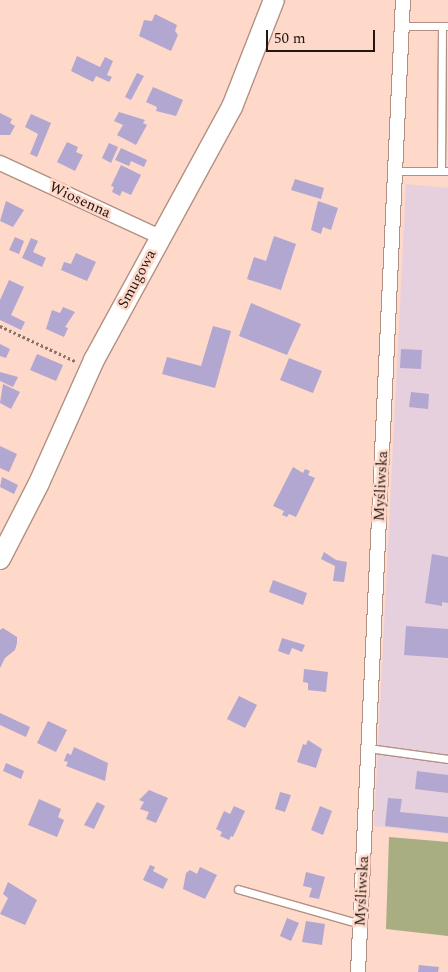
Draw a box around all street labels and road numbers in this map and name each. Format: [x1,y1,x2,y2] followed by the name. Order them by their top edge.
[46,178,114,222] street label: Wiosenna
[114,246,160,312] street label: Smugowa
[370,450,392,522] street label: Myśliwska
[351,855,373,927] street label: Myśliwska

